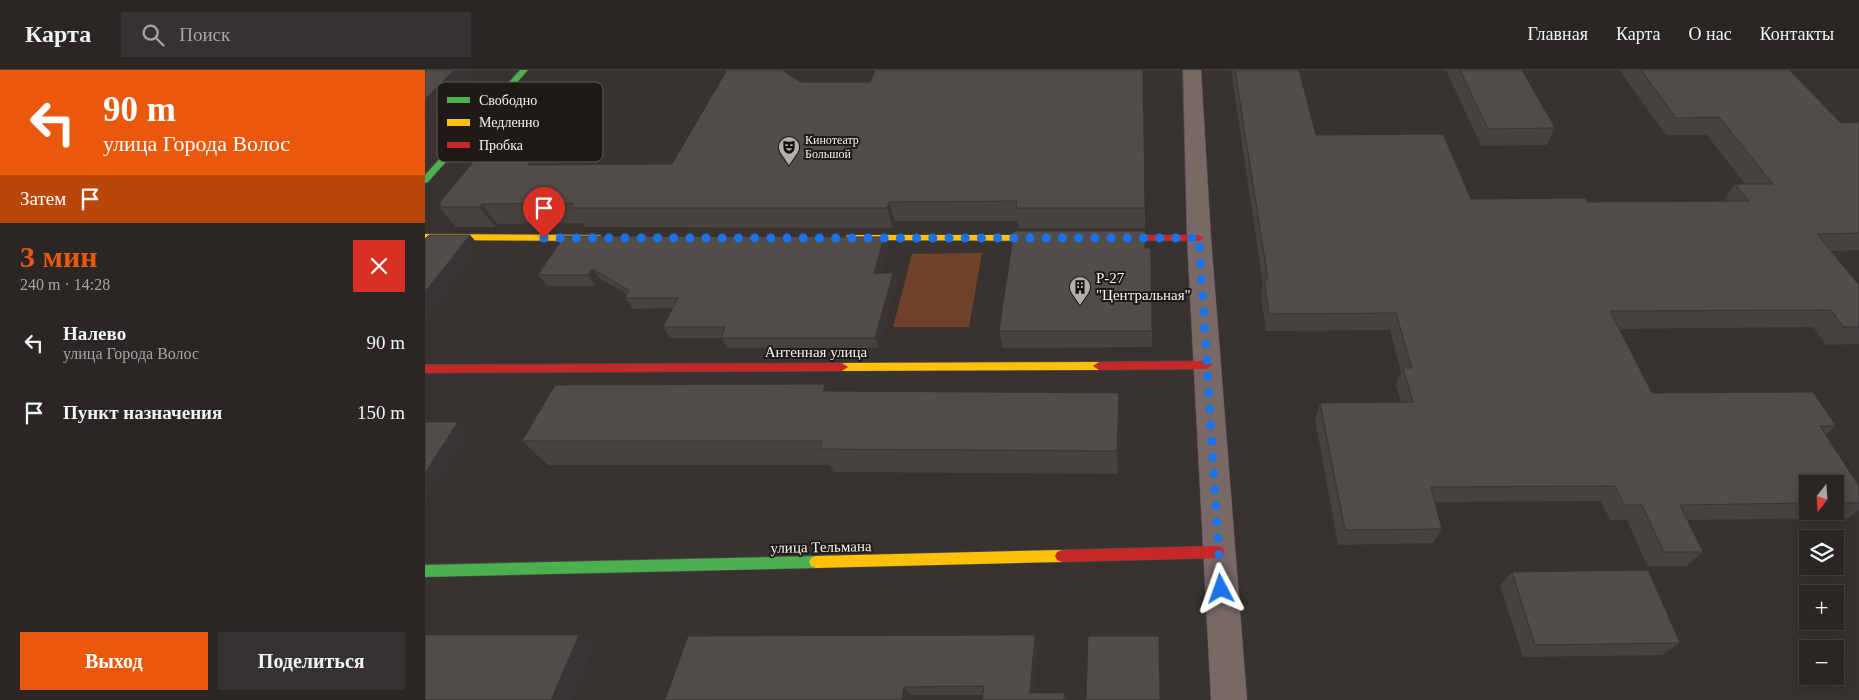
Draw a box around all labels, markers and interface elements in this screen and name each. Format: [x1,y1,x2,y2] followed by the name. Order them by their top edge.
[121,12,471,57] search box
[25,21,91,47] text: Карта
[139,21,167,49] icon: search
[179,24,230,45] text: Поиск
[1528,24,1588,44] text: Главная
[1616,24,1661,44] text: Карта
[1689,24,1732,44] text: О нас
[1760,24,1834,44] text: Контакты
[437,82,603,162] legend
[20,90,85,155] icon: left
[103,90,176,129] text: 90 m
[479,93,537,108] text: Свободно
[479,115,540,130] text: Медленно
[103,131,290,156] text: улица Города Волос
[805,133,859,161] place label: Кинотеатр Большой
[777,135,801,166] theatre icon: Кинотеатр Большой
[479,138,524,153] text: Пробка
[76,185,104,213] icon: arrive
[523,187,565,238] pin
[20,188,66,209] text: Затем
[530,194,558,222] icon: arrive
[20,240,98,273] text: 3 мин
[353,240,405,292] button: close
[1096,270,1191,303] place label: Р-27 "Центральная"
[1068,275,1092,306] building icon: Р-27 "Центральная"
[20,276,110,293] text: 240 m · 14:28
[63,323,126,344] text: Налево
[20,329,48,357] icon: left
[366,332,405,353] text: 90 m
[765,344,868,360] street label: Антенная улица
[63,345,199,362] text: улица Города Волос
[20,399,48,427] icon: arrive
[63,402,222,423] text: Пункт назначения
[357,402,405,423] text: 150 m
[1799,475,1844,520] north arrow
[1799,475,1844,685] map controls
[1799,530,1844,575] button: layers
[770,538,872,556] street label: улица Тельмана
[1194,562,1246,614] position arrow
[1799,585,1844,630] button: +
[20,632,208,690] button: Выход
[218,632,405,690] button: Поделиться
[1799,640,1844,685] button: −

